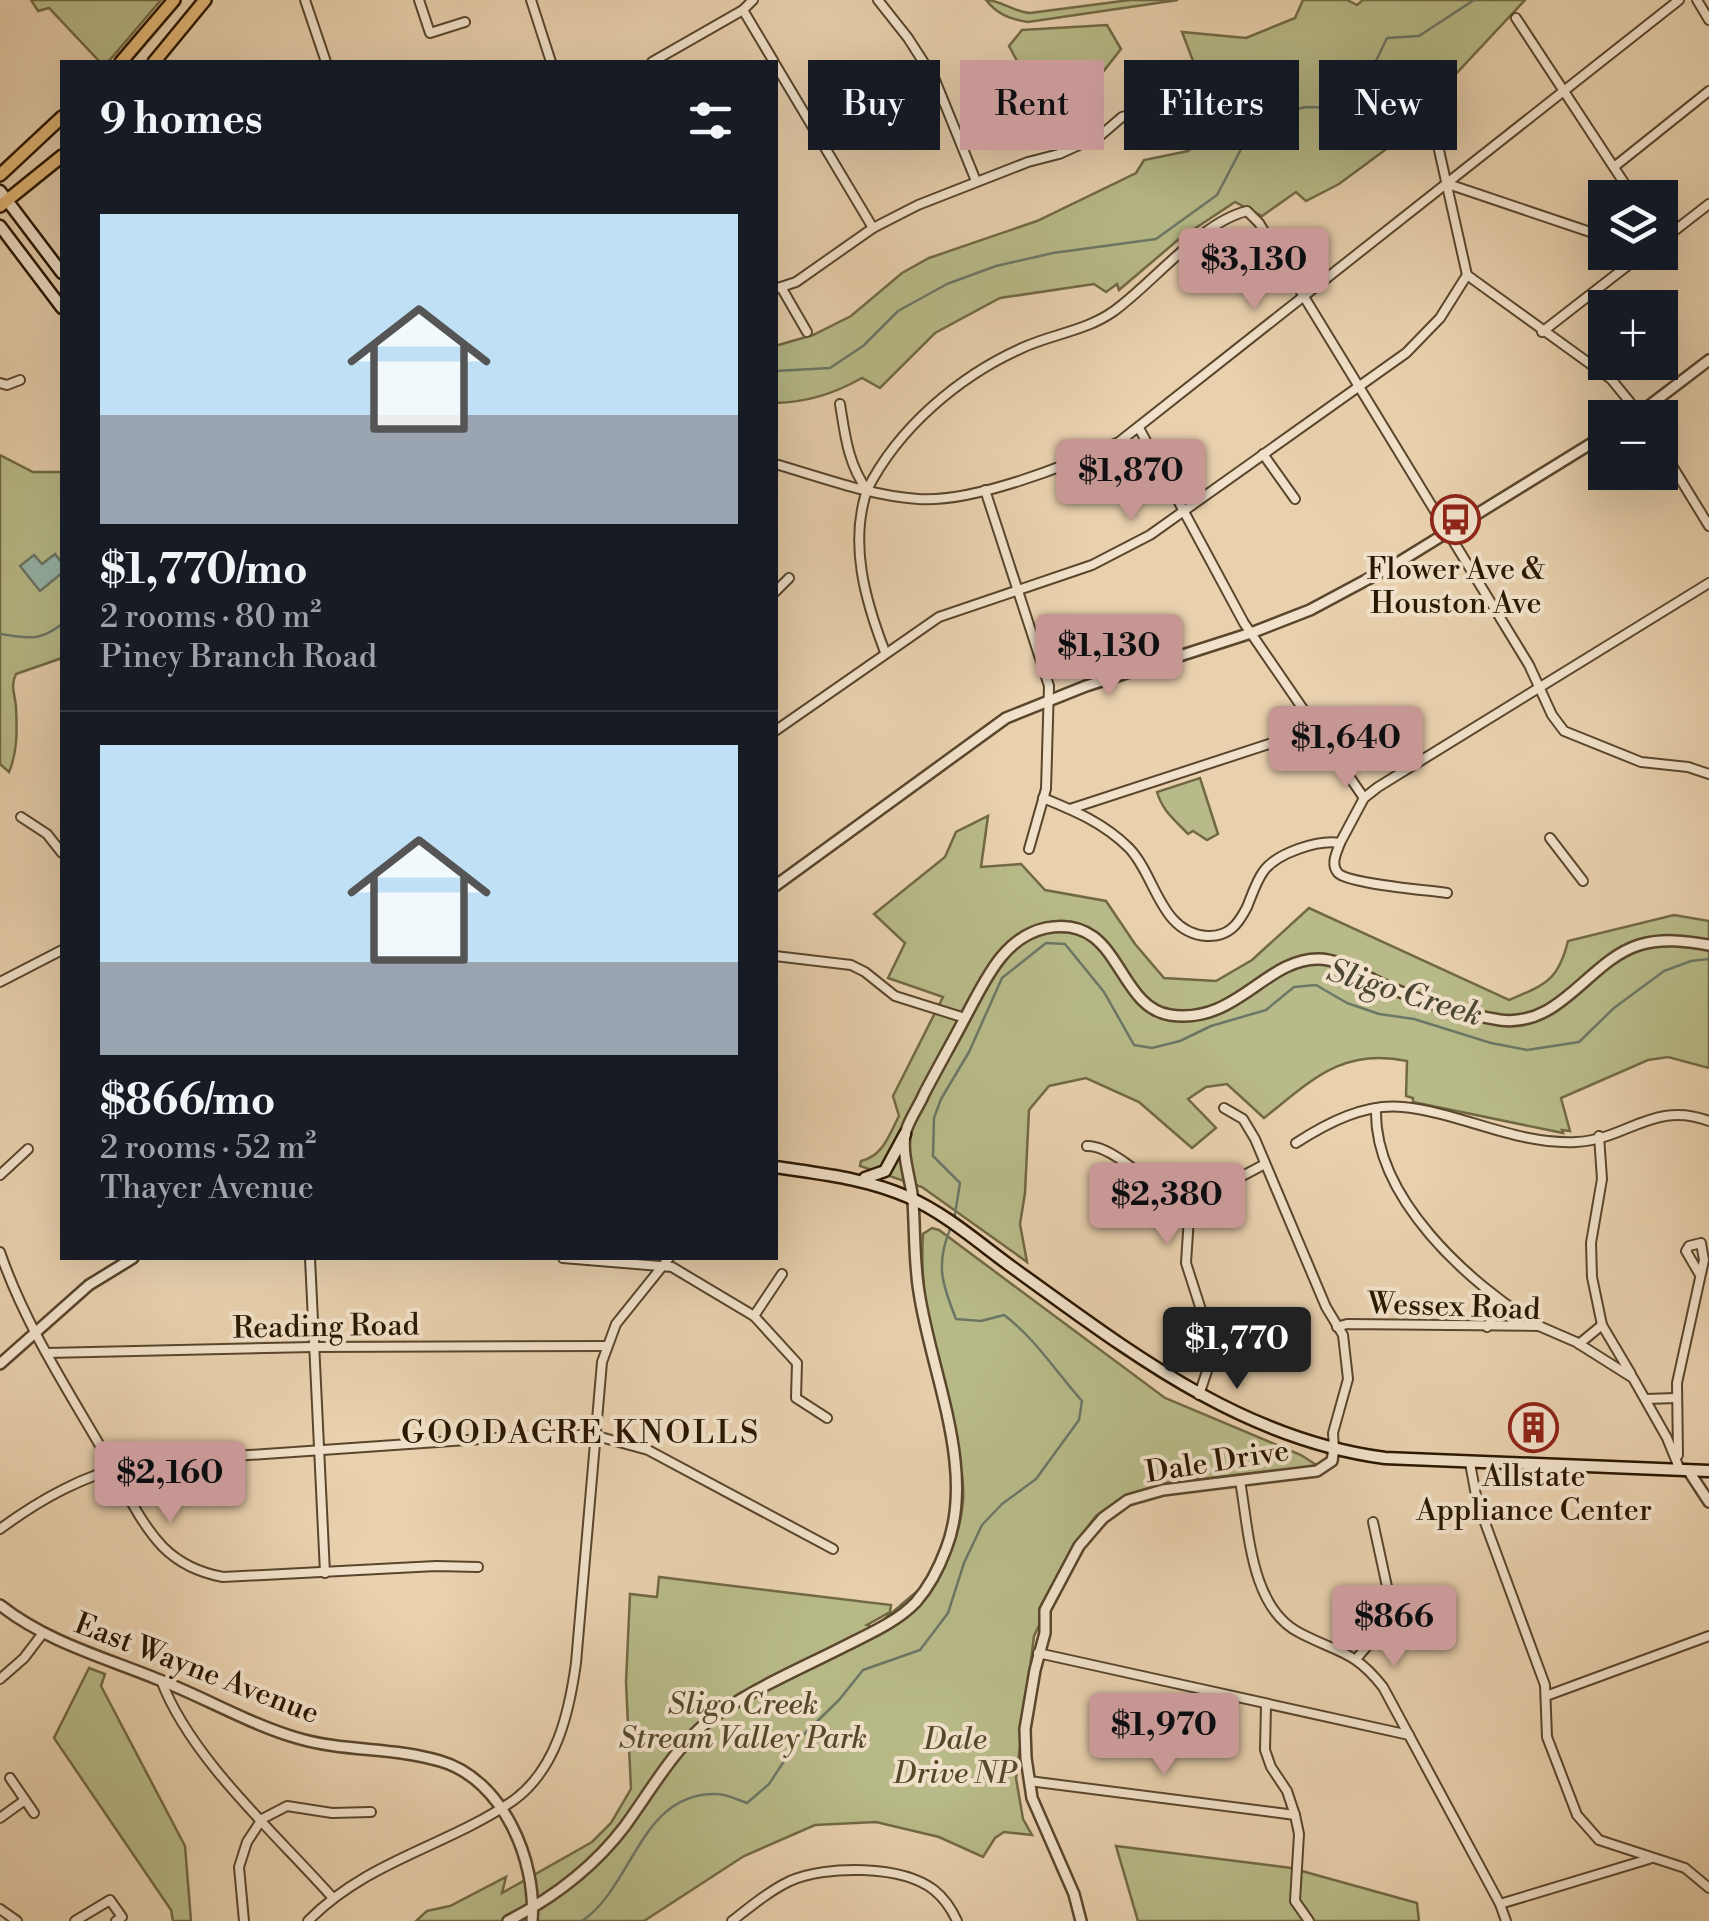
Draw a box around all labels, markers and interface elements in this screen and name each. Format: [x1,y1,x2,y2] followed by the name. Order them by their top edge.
[808,60,940,150] chip: Buy
[960,60,1104,150] chip: Rent
[1124,60,1299,150] chip: Filters
[1319,60,1457,150] chip: New
[683,93,738,148] icon: filters
[100,94,263,147] text: 9 homes
[1588,180,1678,490] map controls
[1588,180,1678,270] button: layers
[1173,228,1335,313] pin: $3,130
[1201,240,1307,280] text: $3,130
[329,279,509,459] icon: home
[1588,290,1678,380] button: +
[1588,400,1678,490] button: −
[1050,439,1212,524] pin: $1,870
[1078,451,1184,491] text: $1,870
[1430,494,1482,546] bus stop icon: Flower Ave & Houston Ave
[100,544,308,597] text: $1,770/mo
[1367,551,1545,623] place label: Flower Ave & Houston Ave
[100,597,321,637] text: 2 rooms · 80 m²
[1028,614,1190,699] pin: $1,130
[1058,626,1160,666] text: $1,130
[100,637,377,677] text: Piney Branch Road
[1265,706,1427,791] pin: $1,640
[1291,718,1401,758] text: $1,640
[329,810,509,990] icon: home
[1322,950,1487,1036] water label: Sligo Creek
[100,1075,276,1128] text: $866/mo
[100,1128,316,1168] text: 2 rooms · 52 m²
[1086,1163,1248,1248] pin: $2,380
[100,1168,314,1208] text: Thayer Avenue
[1111,1175,1223,1215] text: $2,380
[1366,1285,1541,1329] street label: Wessex Road
[232,1306,420,1348] street label: Reading Road
[1156,1307,1318,1392] pin: $1,770
[1185,1319,1289,1359] text: $1,770
[1508,1401,1560,1453] building icon: Allstate Appliance Center
[401,1413,761,1453] district label: GOODACRE KNOLLS
[1143,1432,1292,1492] street label: Dale Drive
[89,1441,251,1526] pin: $2,160
[117,1453,223,1493] text: $2,160
[1415,1458,1652,1530] place label: Allstate Appliance Center
[1335,1585,1453,1670] pin: $866
[1354,1597,1434,1637] text: $866
[69,1605,324,1733] street label: East Wayne Avenue
[619,1686,867,1758] park label: Sligo Creek Stream Valley Park
[1083,1693,1245,1778] pin: $1,970
[1111,1705,1217,1745] text: $1,970
[893,1721,1018,1793] park label: Dale Drive NP

